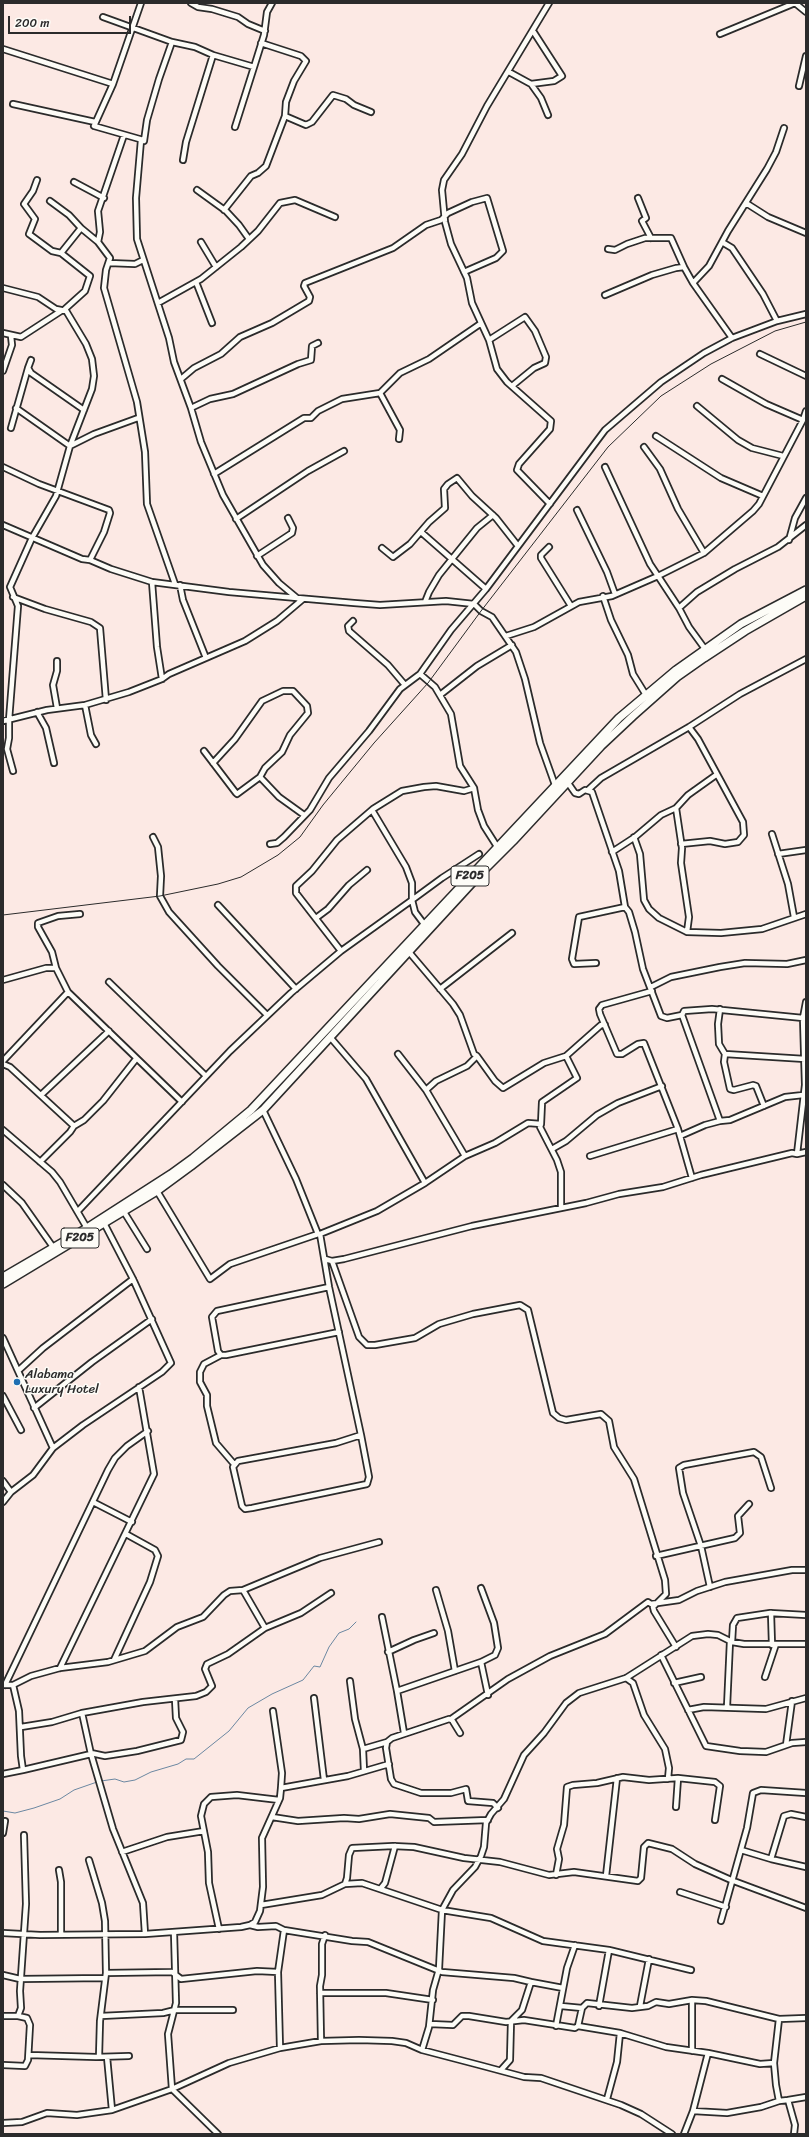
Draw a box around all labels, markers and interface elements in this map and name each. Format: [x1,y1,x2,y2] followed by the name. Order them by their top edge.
[10,8,133,34] scale bar
[15,12,49,34] text: 200 m
[451,866,489,886] road number: F205
[61,1228,99,1248] road number: F205
[25,1367,99,1398] place label: Alabama Luxury Hotel
[12,1377,22,1387] marker: Alabama Luxury Hotel

